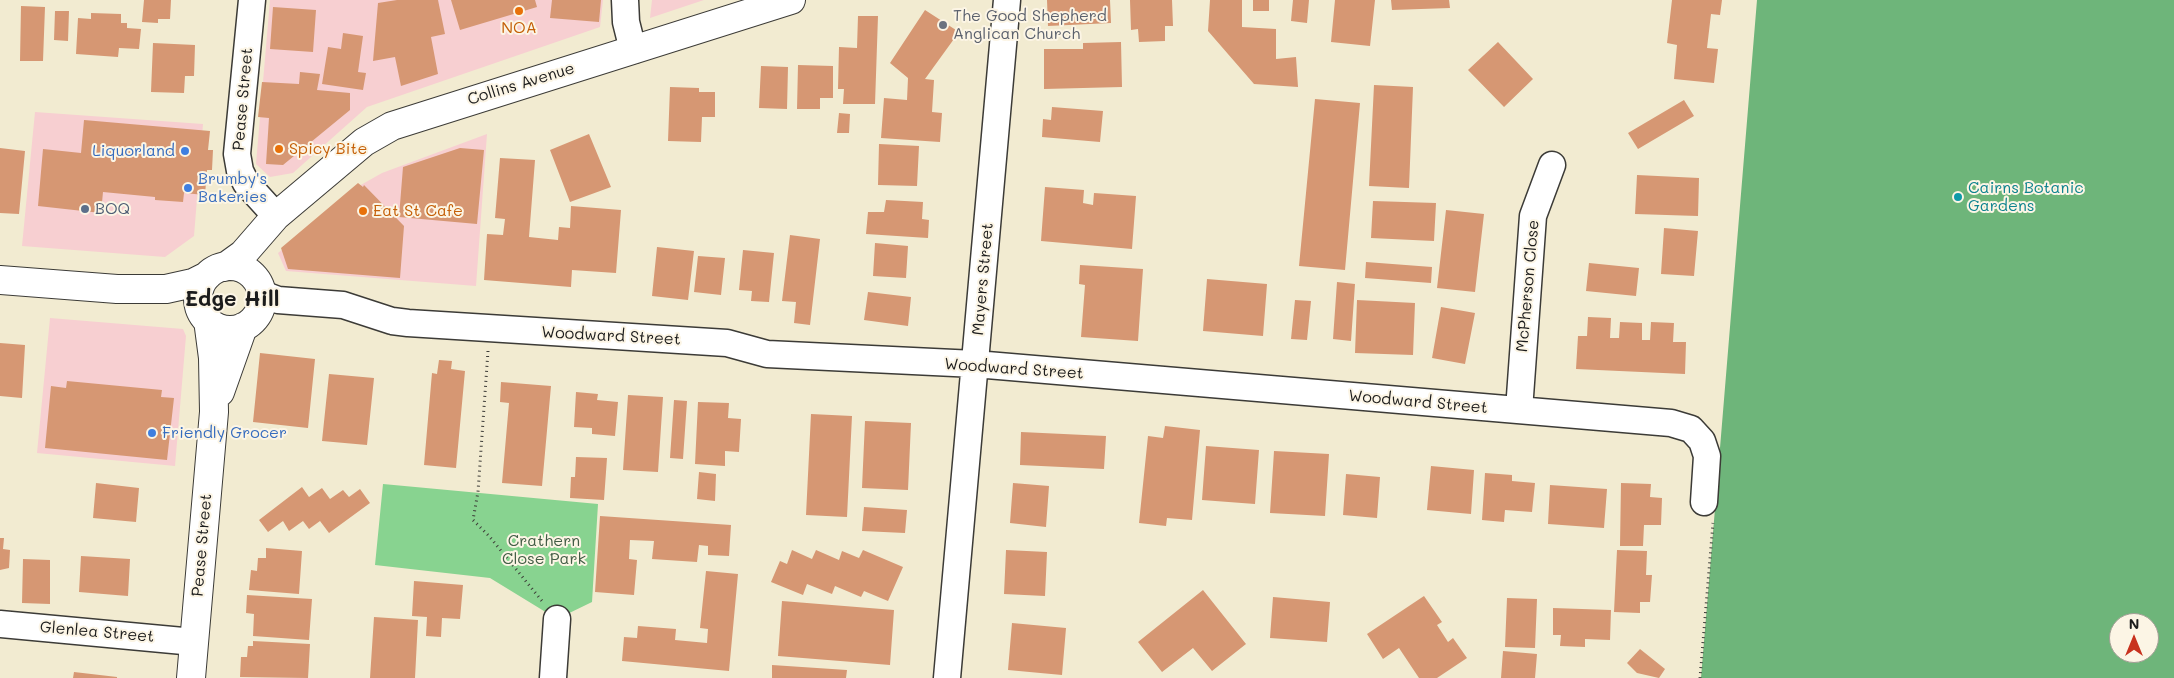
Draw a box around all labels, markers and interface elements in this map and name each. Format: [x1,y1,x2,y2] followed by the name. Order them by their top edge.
[513,5,525,17] marker: NOA
[953,6,1107,44] place label: The Good Shepherd Anglican Church
[501,18,537,38] place label: NOA
[937,19,949,31] marker: The Good Shepherd Anglican Church
[229,47,257,151] street label: Pease Street
[465,59,577,109] street label: Collins Avenue
[289,139,367,159] place label: Spicy Bite
[92,141,175,161] place label: Liquorland
[273,143,285,155] marker: Spicy Bite
[179,145,191,157] marker: Liquorland
[198,169,267,207] place label: Brumby's Bakeries
[1968,178,2084,216] place label: Cairns Botanic Gardens
[182,182,194,194] marker: Brumby's Bakeries
[1952,191,1964,203] marker: Cairns Botanic Gardens
[95,199,130,219] place label: BOQ
[373,201,463,221] place label: Eat St Cafe
[79,203,91,215] marker: BOQ
[357,205,369,217] marker: Eat St Cafe
[1513,219,1543,353] street label: McPherson Close
[969,222,997,336] street label: Mayers Street
[185,287,279,313] district label: Edge Hill
[541,323,681,349] street label: Woodward Street
[944,355,1084,383] street label: Woodward Street
[1348,386,1488,418] street label: Woodward Street
[162,423,287,443] place label: Friendly Grocer
[146,427,158,439] marker: Friendly Grocer
[188,493,216,597] street label: Pease Street
[502,531,586,569] park label: Crathern Close Park
[2109,613,2159,663] north arrow
[2129,614,2139,633] text: N
[39,617,155,647] street label: Glenlea Street

